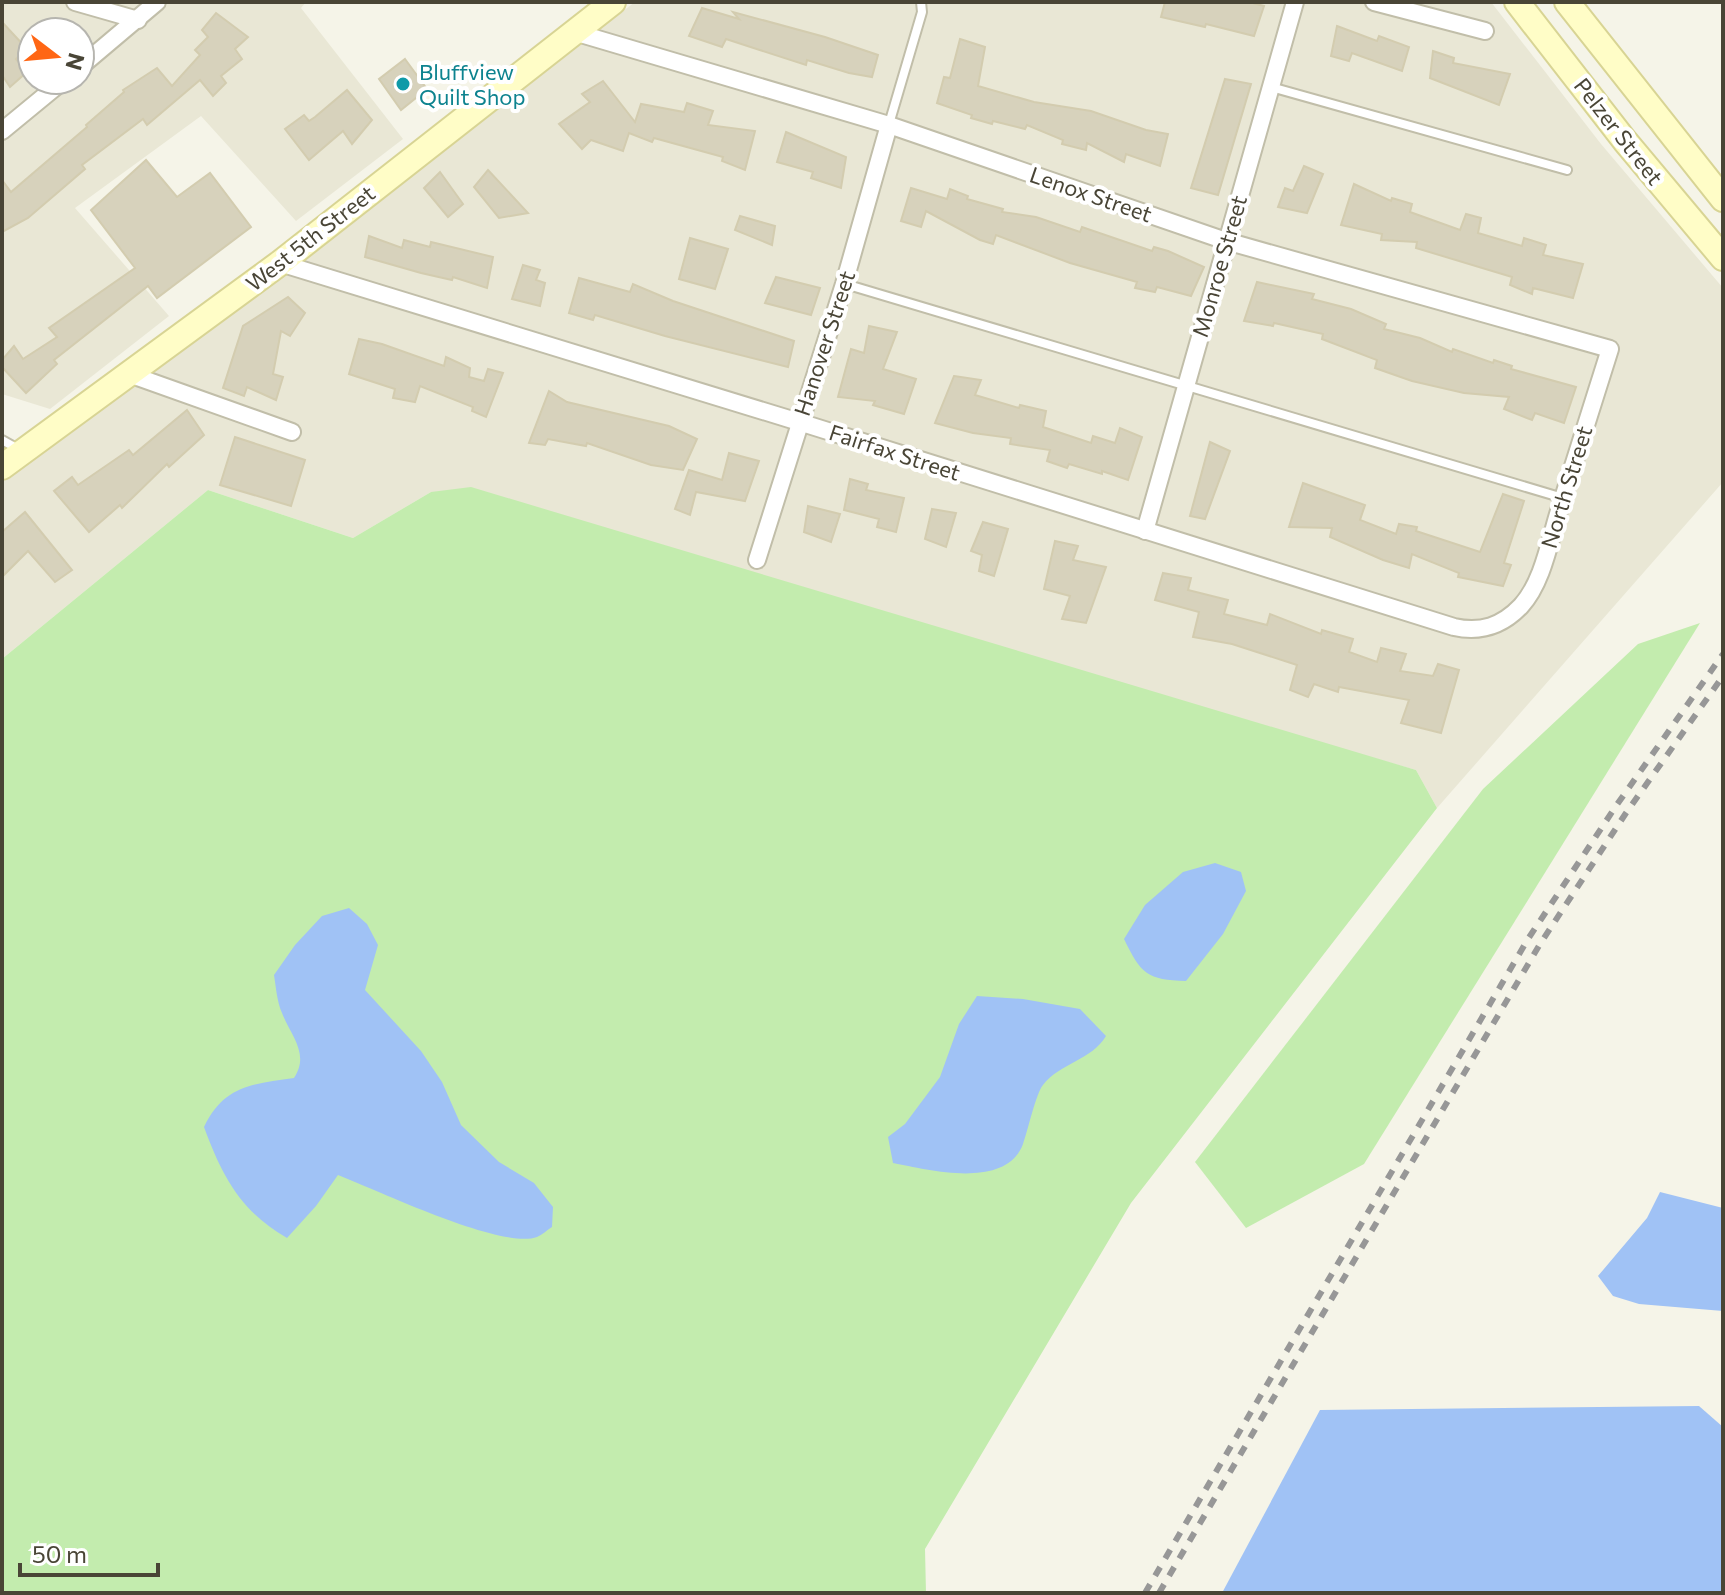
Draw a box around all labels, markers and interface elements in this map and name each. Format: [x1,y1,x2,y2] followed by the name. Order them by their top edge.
[16,16,96,96] north arrow
[60,50,91,73] text: N
[419,58,525,110] place label: Bluffview Quilt Shop
[1569,72,1669,190] street label: Pelzer Street
[394,75,412,93] marker: Bluffview Quilt Shop
[1026,160,1156,228] street label: Lenox Street
[240,179,380,297] street label: West 5th Street
[1186,192,1252,340] street label: Monroe Street
[788,267,860,419] street label: Hanover Street
[826,418,964,486] street label: Fairfax Street
[1535,423,1597,551] street label: North Street
[20,1527,158,1577] scale bar
[32,1539,87,1568] text: 50 m

